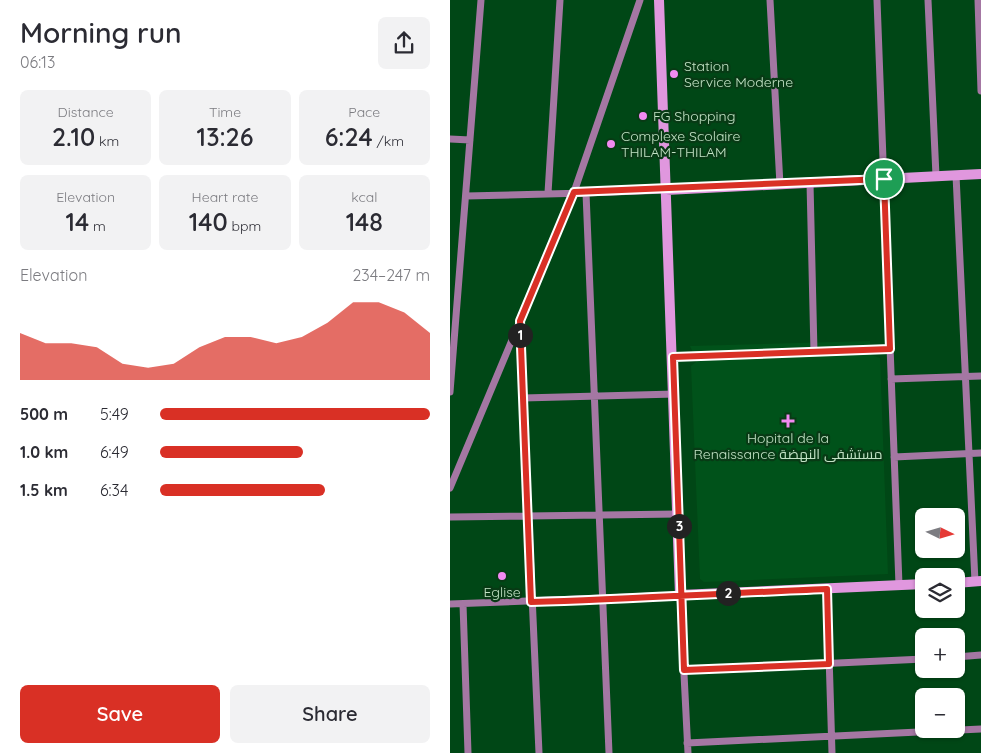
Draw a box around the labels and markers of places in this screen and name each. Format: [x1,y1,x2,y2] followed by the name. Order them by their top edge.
[684,57,793,91] place label: Station Service Moderne
[668,68,680,80] marker: Station Service Moderne
[653,107,735,125] place label: FG Shopping
[637,110,649,122] marker: FG Shopping
[621,127,740,161] place label: Complexe Scolaire THILAM-THILAM
[605,138,617,150] marker: Complexe Scolaire THILAM-THILAM
[863,158,905,200] pin
[508,322,532,348] pin: 1
[781,414,795,428] marker: Hopital de la Renaissance مستشفى النهضة
[694,429,882,463] place label: Hopital de la Renaissance مستشفى النهضة
[666,514,692,538] pin: 3
[496,570,508,582] marker: Eglise
[716,580,740,606] pin: 2
[483,583,521,601] place label: Eglise

